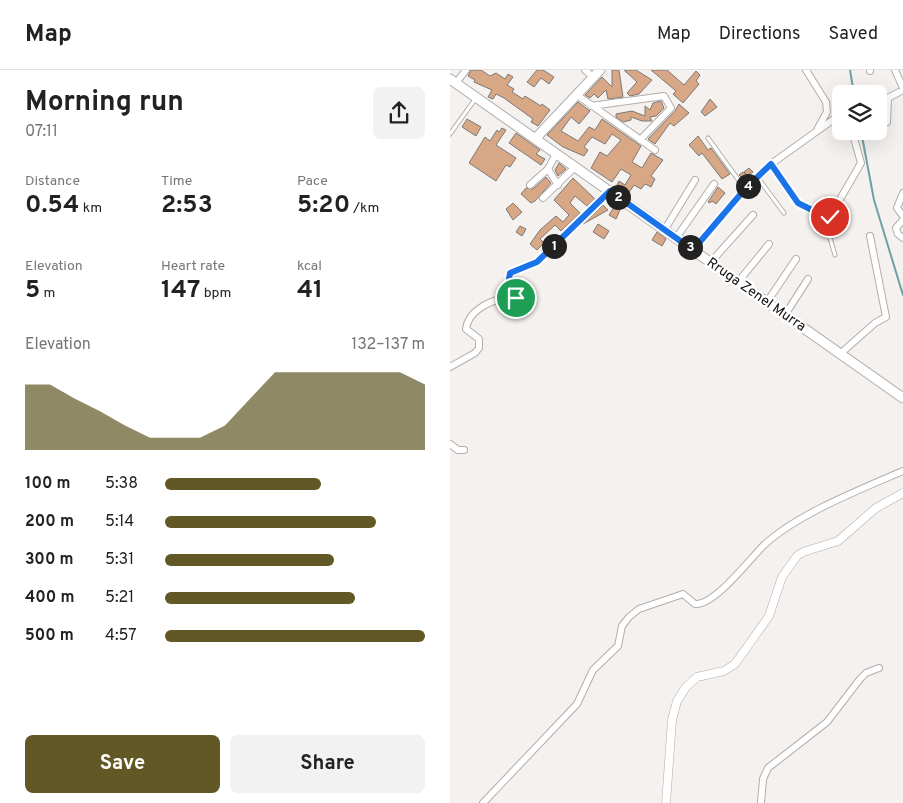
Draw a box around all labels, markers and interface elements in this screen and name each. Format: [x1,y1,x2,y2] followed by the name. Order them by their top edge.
[25,20,72,50] text: Map
[657,23,691,46] text: Map
[719,23,801,46] text: Directions
[829,23,878,46] text: Saved
[25,85,184,121] text: Morning run
[832,85,887,140] map controls
[832,85,887,140] button: layers
[373,87,425,139] button: share
[25,122,58,142] text: 07:11
[25,173,80,190] text: Distance
[161,173,192,190] text: Time
[297,173,328,190] text: Pace
[736,174,760,198] pin: 4
[744,178,753,195] text: 4
[606,184,630,210] pin: 2
[614,189,623,206] text: 2
[25,190,79,222] text: 0.54
[161,190,213,222] text: 2:53
[297,190,350,222] text: 5:20
[809,196,851,238] pin
[79,200,102,217] text: km
[350,200,379,217] text: /km
[816,203,844,231] icon: check
[542,234,566,258] pin: 1
[678,234,702,260] pin: 3
[552,238,557,255] text: 1
[686,239,695,256] text: 3
[703,254,809,336] street label: Rruga Zenel Murra
[25,258,83,275] text: Elevation
[161,258,225,275] text: Heart rate
[297,258,322,275] text: kcal
[25,275,40,307] text: 5
[161,275,201,307] text: 147
[297,275,323,307] text: 41
[495,277,537,319] pin
[502,284,530,312] icon: arrive
[40,285,55,302] text: m
[201,285,231,302] text: bpm
[25,335,91,355] text: Elevation
[351,335,425,355] text: 132–137 m
[25,474,71,494] text: 100 m
[105,474,138,494] text: 5:38
[25,512,74,532] text: 200 m
[105,512,134,532] text: 5:14
[25,550,73,570] text: 300 m
[105,550,134,570] text: 5:31
[25,588,74,608] text: 400 m
[105,588,134,608] text: 5:21
[25,626,74,646] text: 500 m
[105,626,137,646] text: 4:57
[25,735,220,793] button: Save
[230,735,425,793] button: Share

